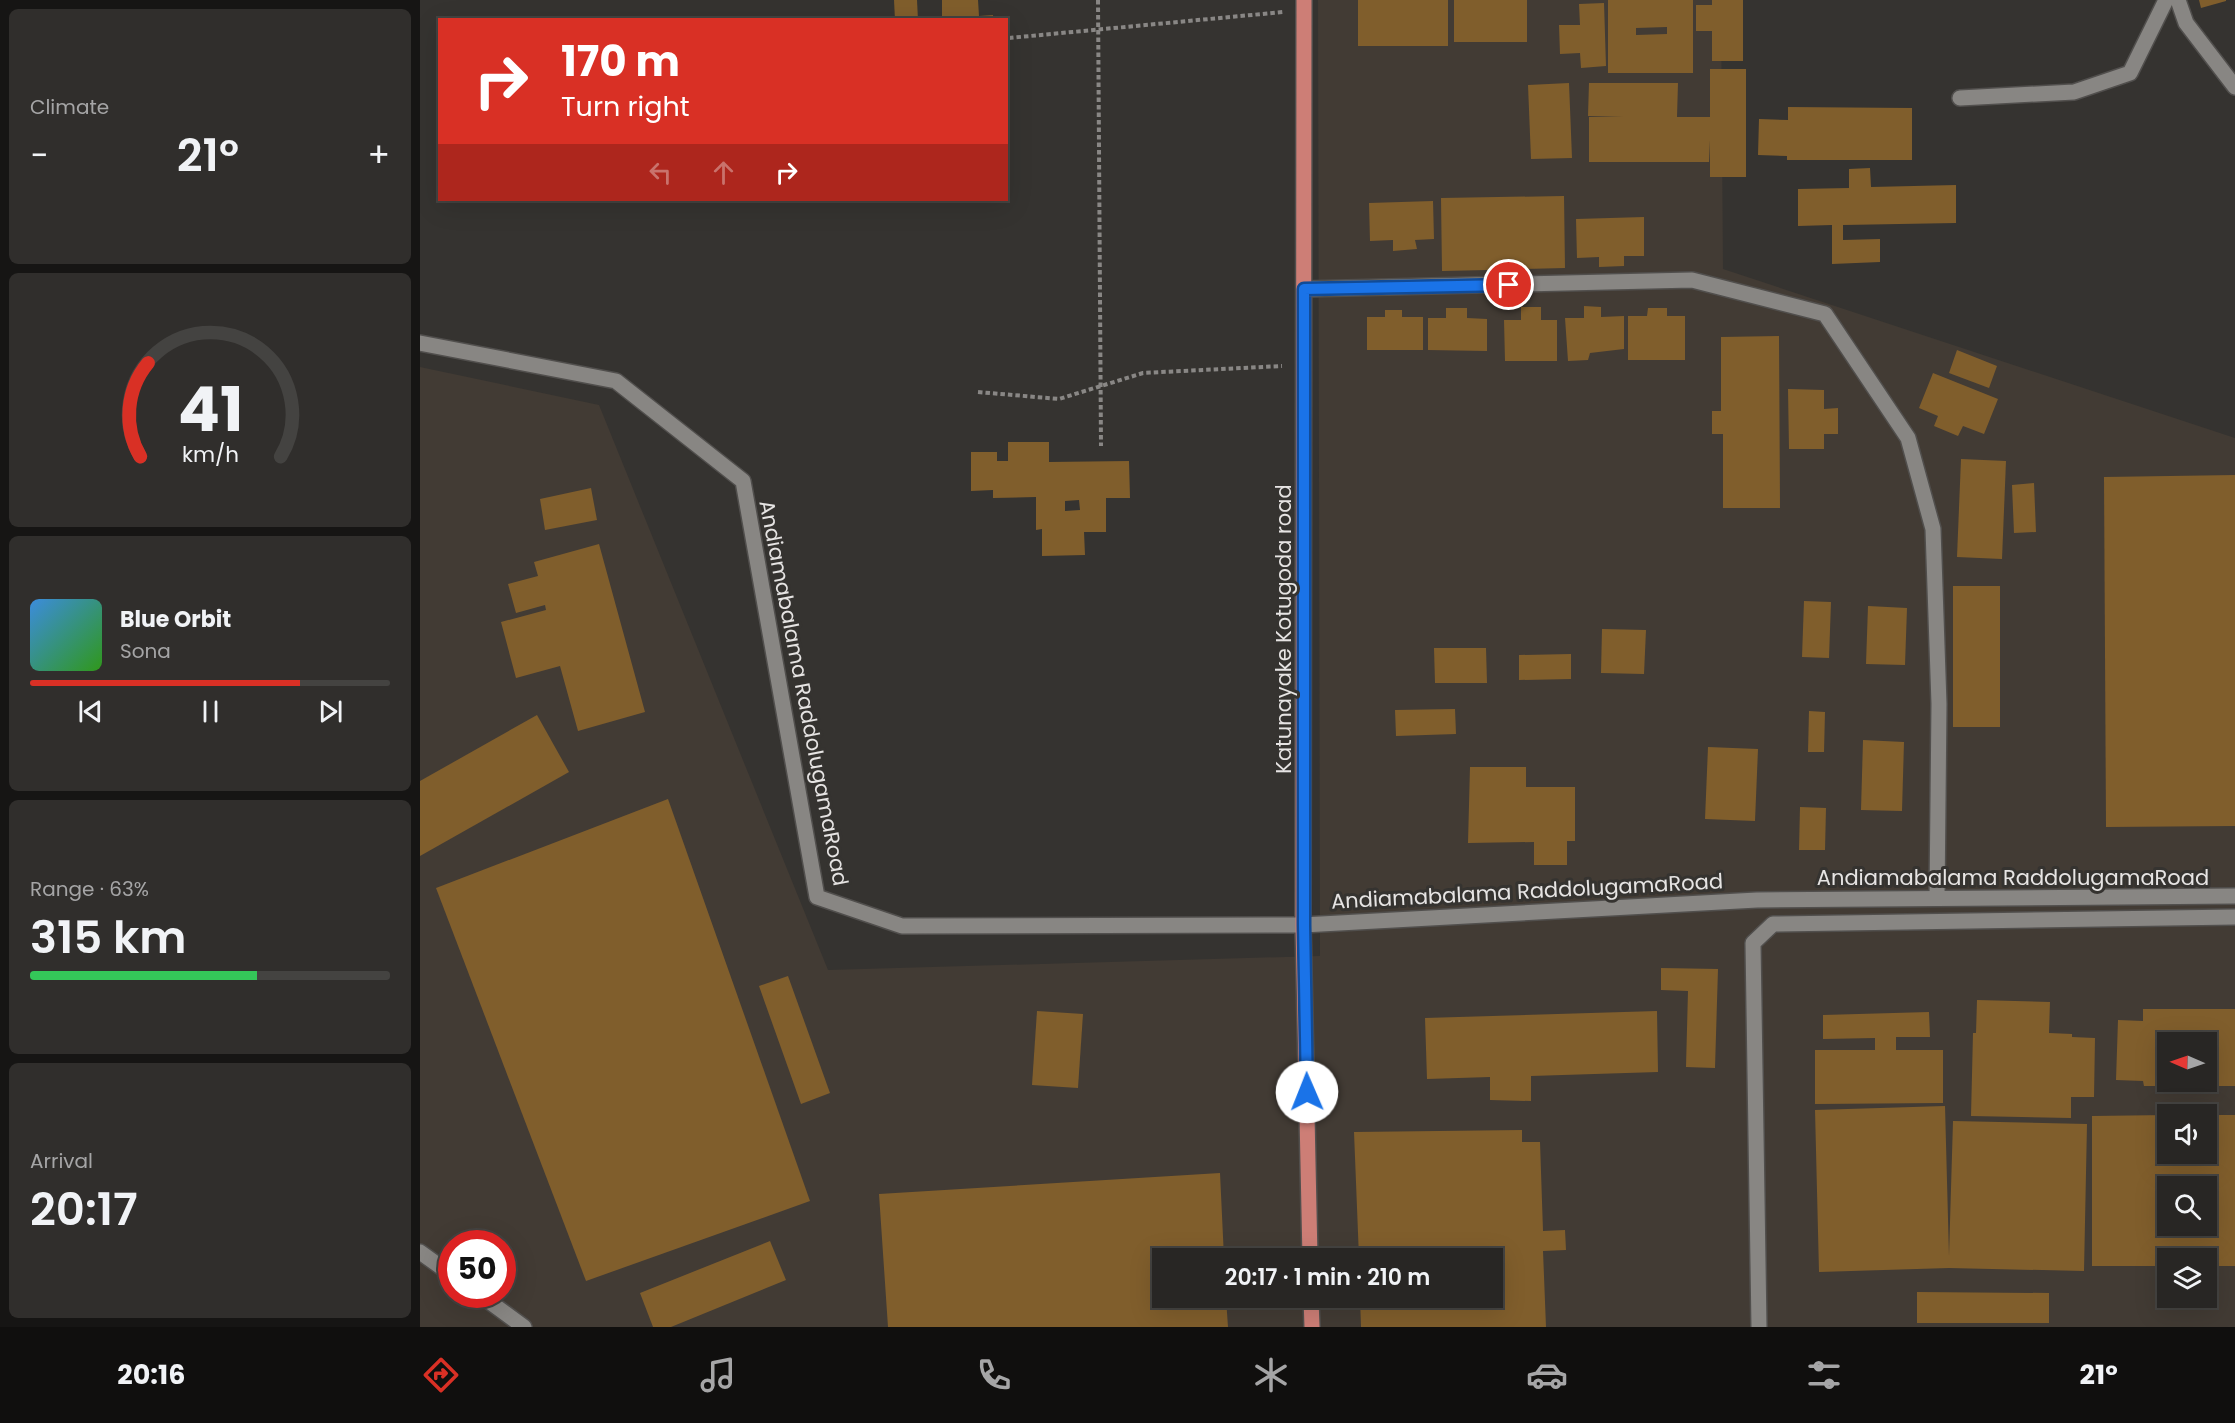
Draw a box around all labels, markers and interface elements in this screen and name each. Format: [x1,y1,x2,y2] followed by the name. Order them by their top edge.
[561,32,680,91] text: 170 m
[462,42,540,120] icon: right
[561,88,690,125] text: Turn right
[30,93,109,121] text: Climate
[177,124,239,187] text: 21°
[30,132,48,179] text: −
[367,132,390,179] text: +
[644,156,677,189] icon: left
[707,156,740,189] icon: ahead
[770,156,803,189] icon: right
[1483,259,1534,310] pin
[1492,268,1525,301] icon: arrive
[177,365,243,453] text: 41
[181,439,239,470] text: km/h
[1269,484,1298,774] street label: Katunayake Kotugoda road
[752,498,856,888] street label: Andiamabalama RaddolugamaRoad
[120,604,231,635] text: Blue Orbit
[120,637,171,665] text: Sona
[74,695,107,728] icon: previous
[194,695,227,728] icon: pause
[314,695,347,728] icon: next
[1817,863,2209,892] street label: Andiamabalama RaddolugamaRoad
[1330,866,1724,916] street label: Andiamabalama RaddolugamaRoad
[30,875,149,903] text: Range · 63%
[30,906,186,969] text: 315 km
[2157,1032,2217,1092] north arrow
[2157,1032,2217,1308] map controls
[1275,1060,1339,1124] position arrow
[2157,1104,2217,1164] button: sound
[30,1147,93,1175] text: Arrival
[2157,1176,2217,1236] button: search
[30,1178,138,1241] text: 20:17
[438,1230,516,1308] speed limit sign: 50
[2157,1248,2217,1308] button: layers
[1225,1262,1430,1293] text: 20:17 · 1 min · 210 m
[420,1354,462,1396] icon: directions
[697,1354,739,1396] icon: music
[973,1354,1015,1396] icon: phone
[1250,1354,1292,1396] icon: climate
[1526,1354,1568,1396] icon: car
[1803,1354,1845,1396] icon: filters
[117,1356,185,1393] text: 20:16
[2080,1356,2118,1393] text: 21°

